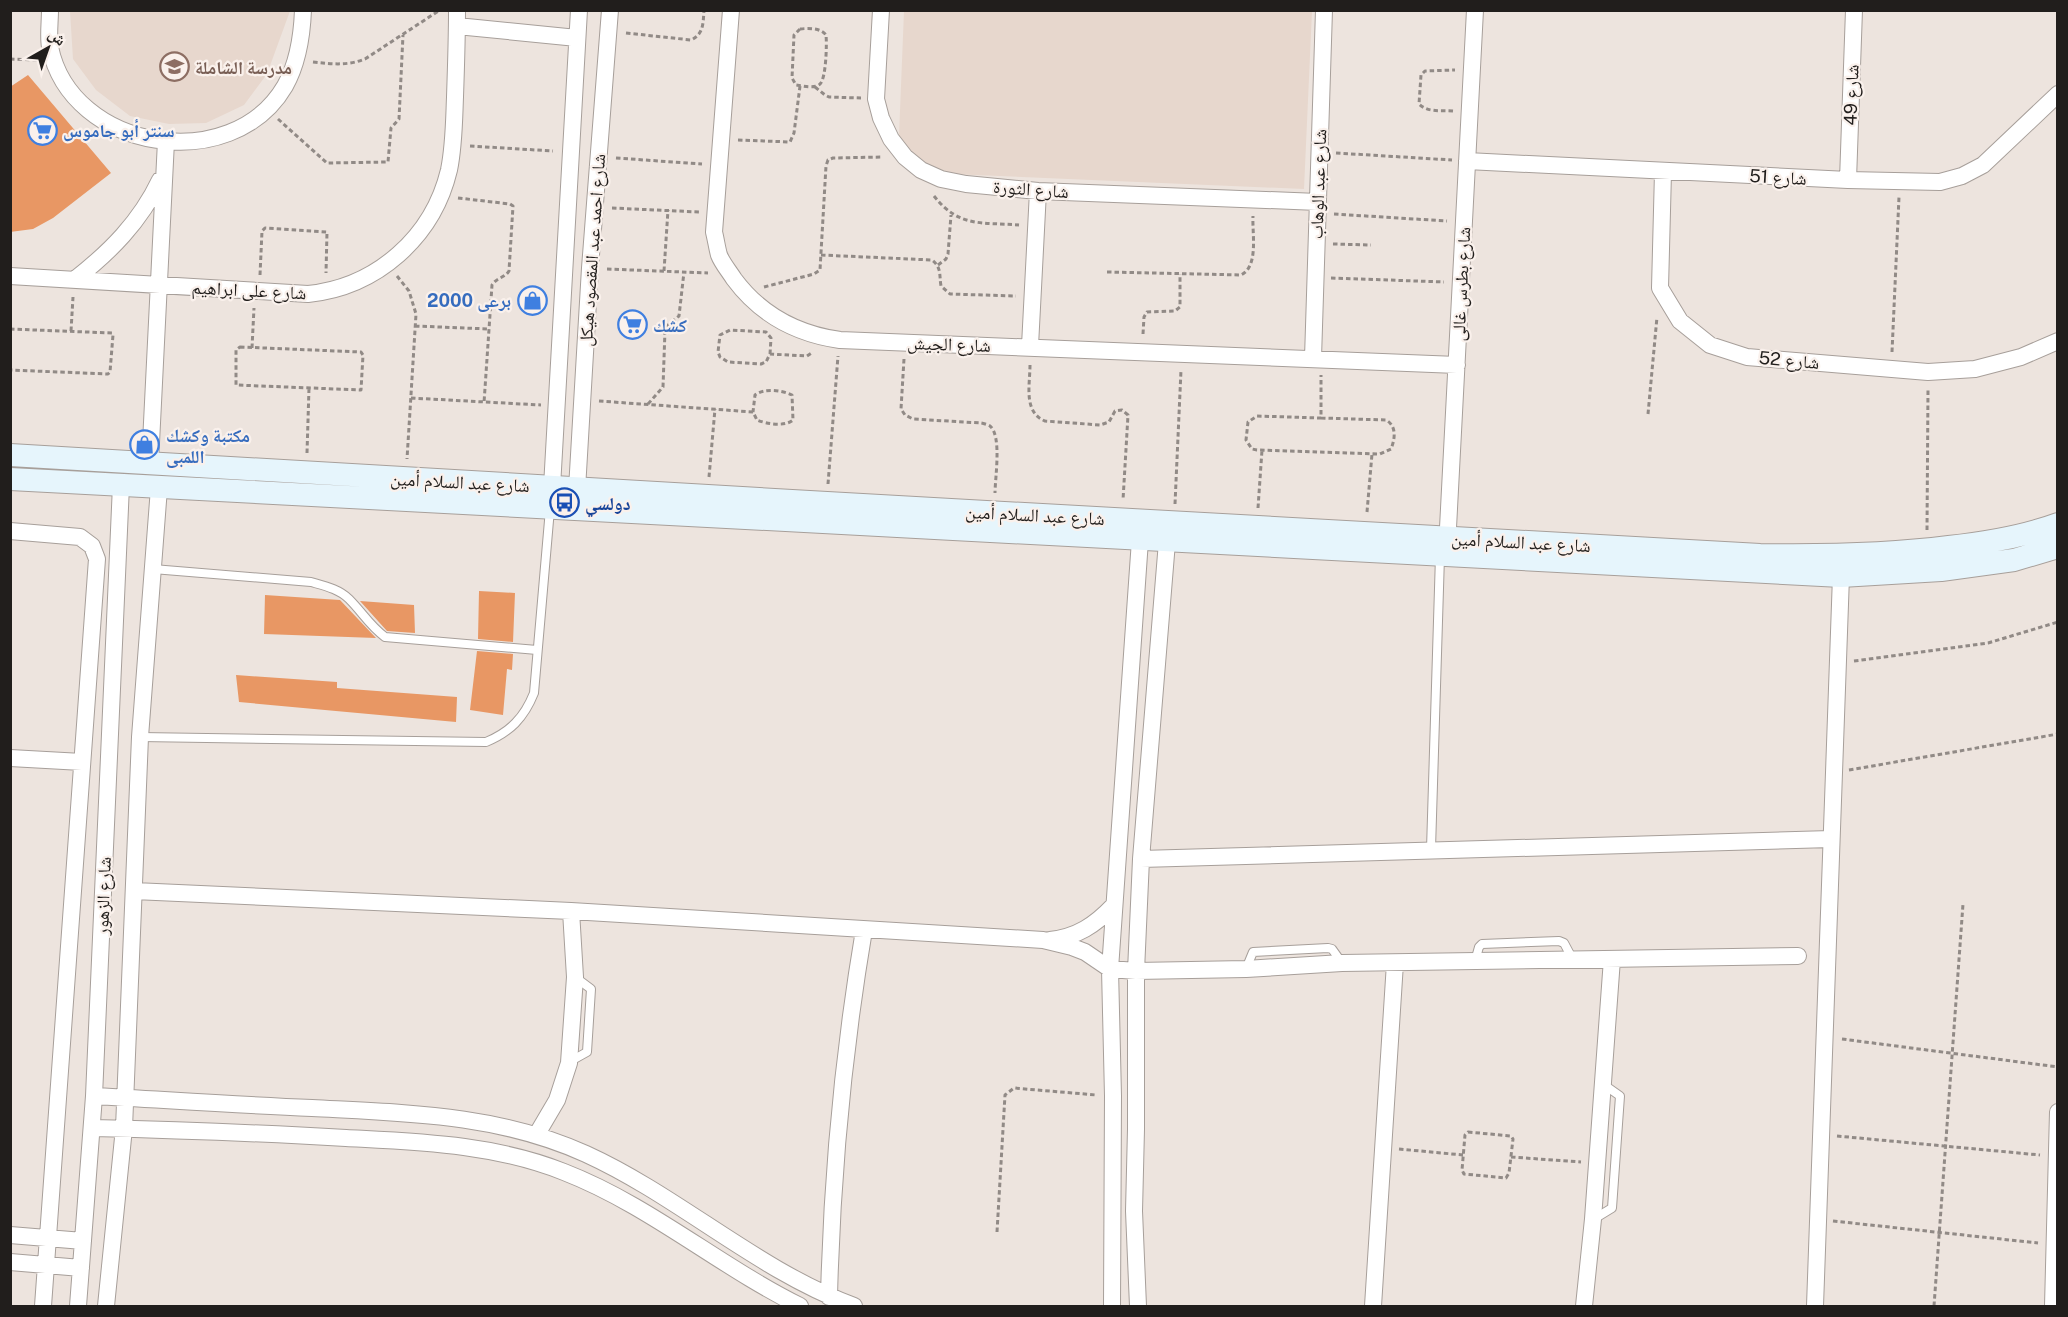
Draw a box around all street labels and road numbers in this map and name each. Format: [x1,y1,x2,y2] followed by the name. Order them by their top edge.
[1839,64,1864,126] street label: شارع 49
[1306,129,1331,239] street label: شارع عبد الوهاب
[575,153,610,347] street label: شارع احمد عبد المقصود هيكل
[1749,165,1807,190] street label: شارع 51
[992,176,1070,203] street label: شارع الثورة
[1448,226,1475,342] street label: شارع بطرس غالى
[191,277,307,305] street label: شارع على ابراهيم
[907,332,991,357] street label: شارع الجيش
[1758,347,1820,374] street label: شارع 52
[390,468,530,498] street label: شارع عبد السلام أمين
[965,501,1105,531] street label: شارع عبد السلام أمين
[1451,528,1591,558] street label: شارع عبد السلام أمين
[91,856,116,937] street label: شارع الزهور

